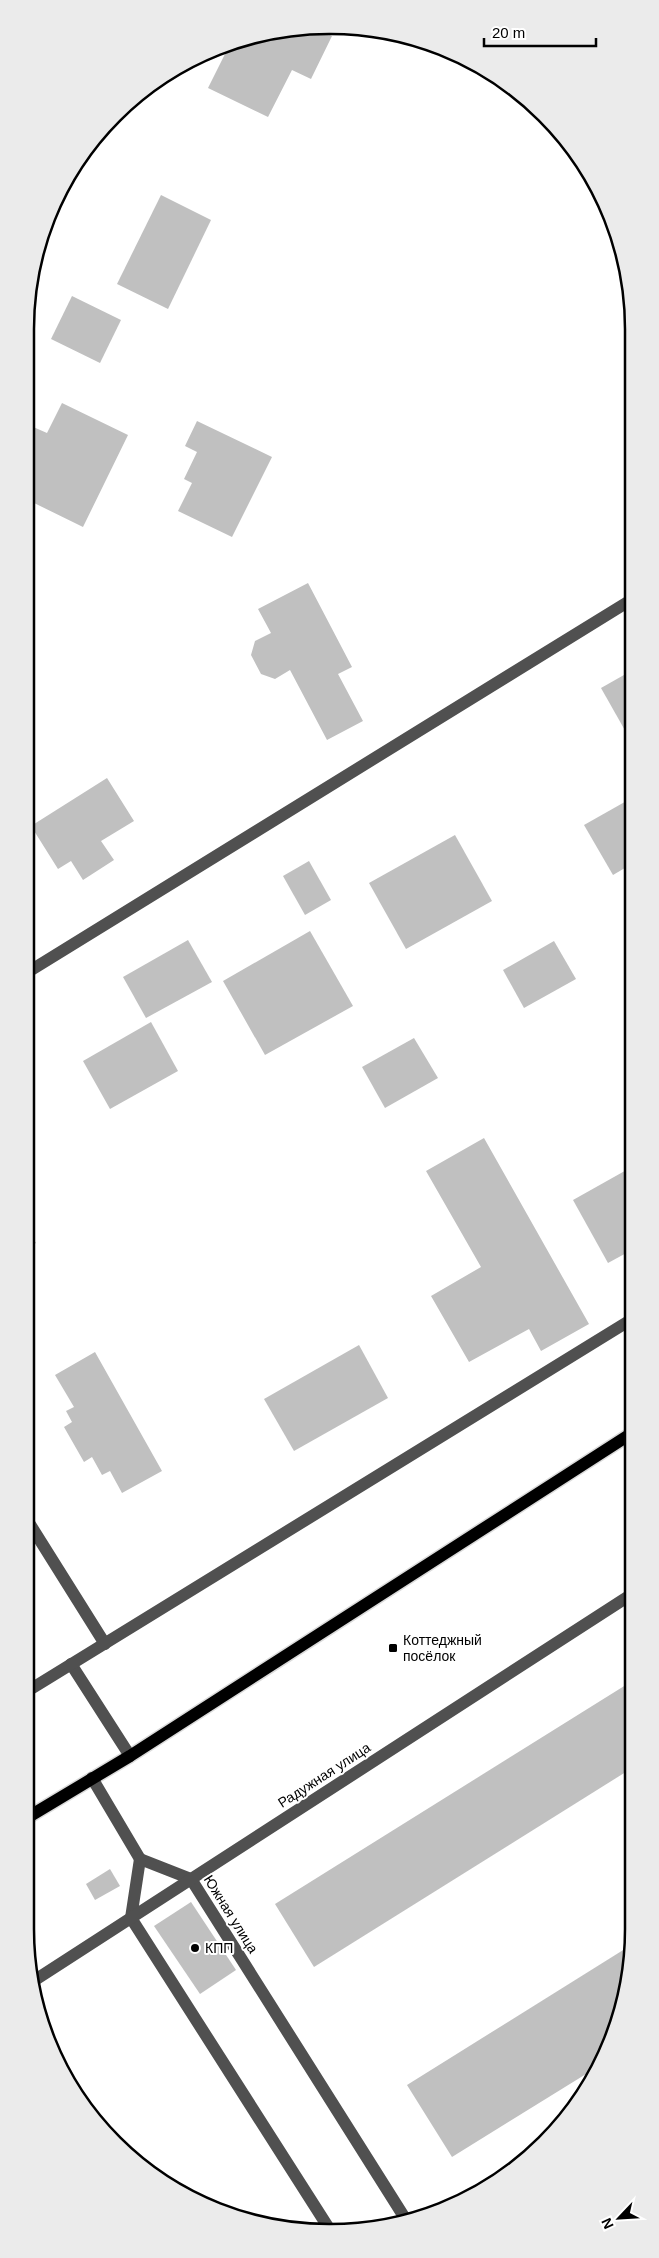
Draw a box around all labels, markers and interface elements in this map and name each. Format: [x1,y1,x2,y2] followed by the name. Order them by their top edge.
[484,15,596,47] scale bar
[492,24,525,41] text: 20 m
[403,1632,482,1664] place label: Коттеджный посёлок
[387,1642,399,1654] marker: Коттеджный посёлок
[275,1739,373,1811] street label: Радужная улица
[201,1872,261,1956] street label: Южная улица
[205,1940,233,1956] place label: КПП
[189,1942,201,1954] marker: КПП
[594,2193,644,2243] north arrow
[598,2216,617,2231] text: N

